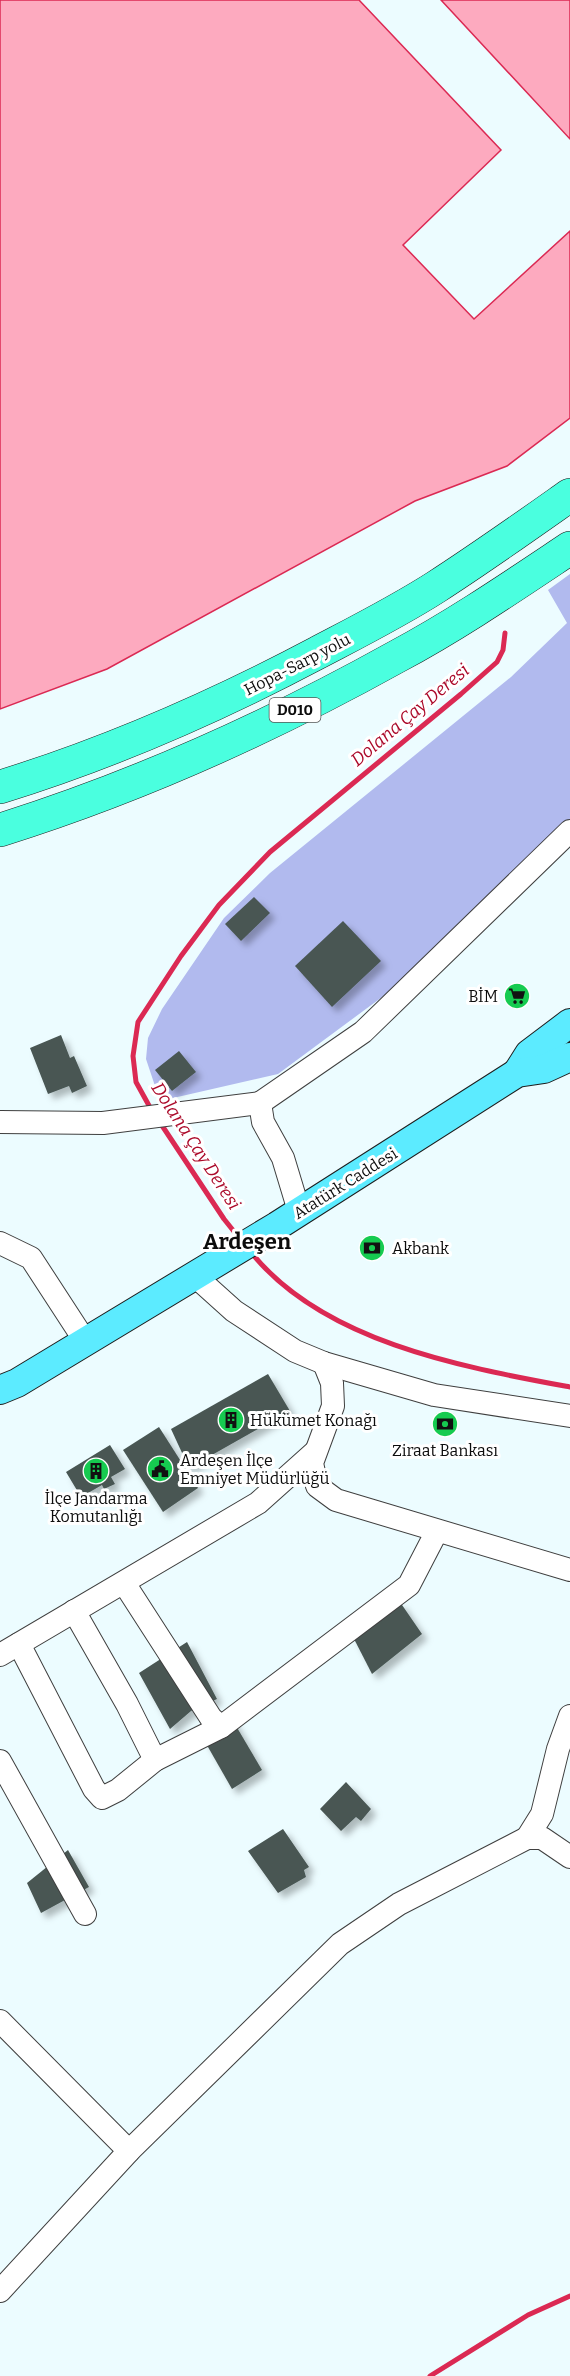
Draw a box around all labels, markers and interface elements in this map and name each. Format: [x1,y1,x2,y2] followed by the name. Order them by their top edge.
[241,629,354,699] street label: Hopa-Sarp yolu
[346,659,474,771] water label: Dolana Çay Deresi
[270,698,320,722] road number: D010
[502,981,532,1011] supermarket icon: BİM
[468,987,498,1006] place label: BİM
[147,1078,245,1214] water label: Dolana Çay Deresi
[290,1144,401,1223] street label: Atatürk Caddesi
[203,1228,291,1255] district label: Ardeşen
[357,1233,387,1263] bank icon: Akbank
[392,1239,449,1258] place label: Akbank
[216,1405,246,1435] building icon: Hükümet Konağı
[430,1409,460,1439] bank icon: Ziraat Bankası
[250,1411,377,1430] place label: Hükümet Konağı
[392,1441,498,1460] place label: Ziraat Bankası
[180,1451,329,1488] place label: Ardeşen İlçe Emniyet Müdürlüğü
[145,1454,175,1484] public building icon: Ardeşen İlçe Emniyet Müdürlüğü
[81,1456,111,1486] building icon: İlçe Jandarma Komutanlığı
[45,1489,148,1526] place label: İlçe Jandarma Komutanlığı

